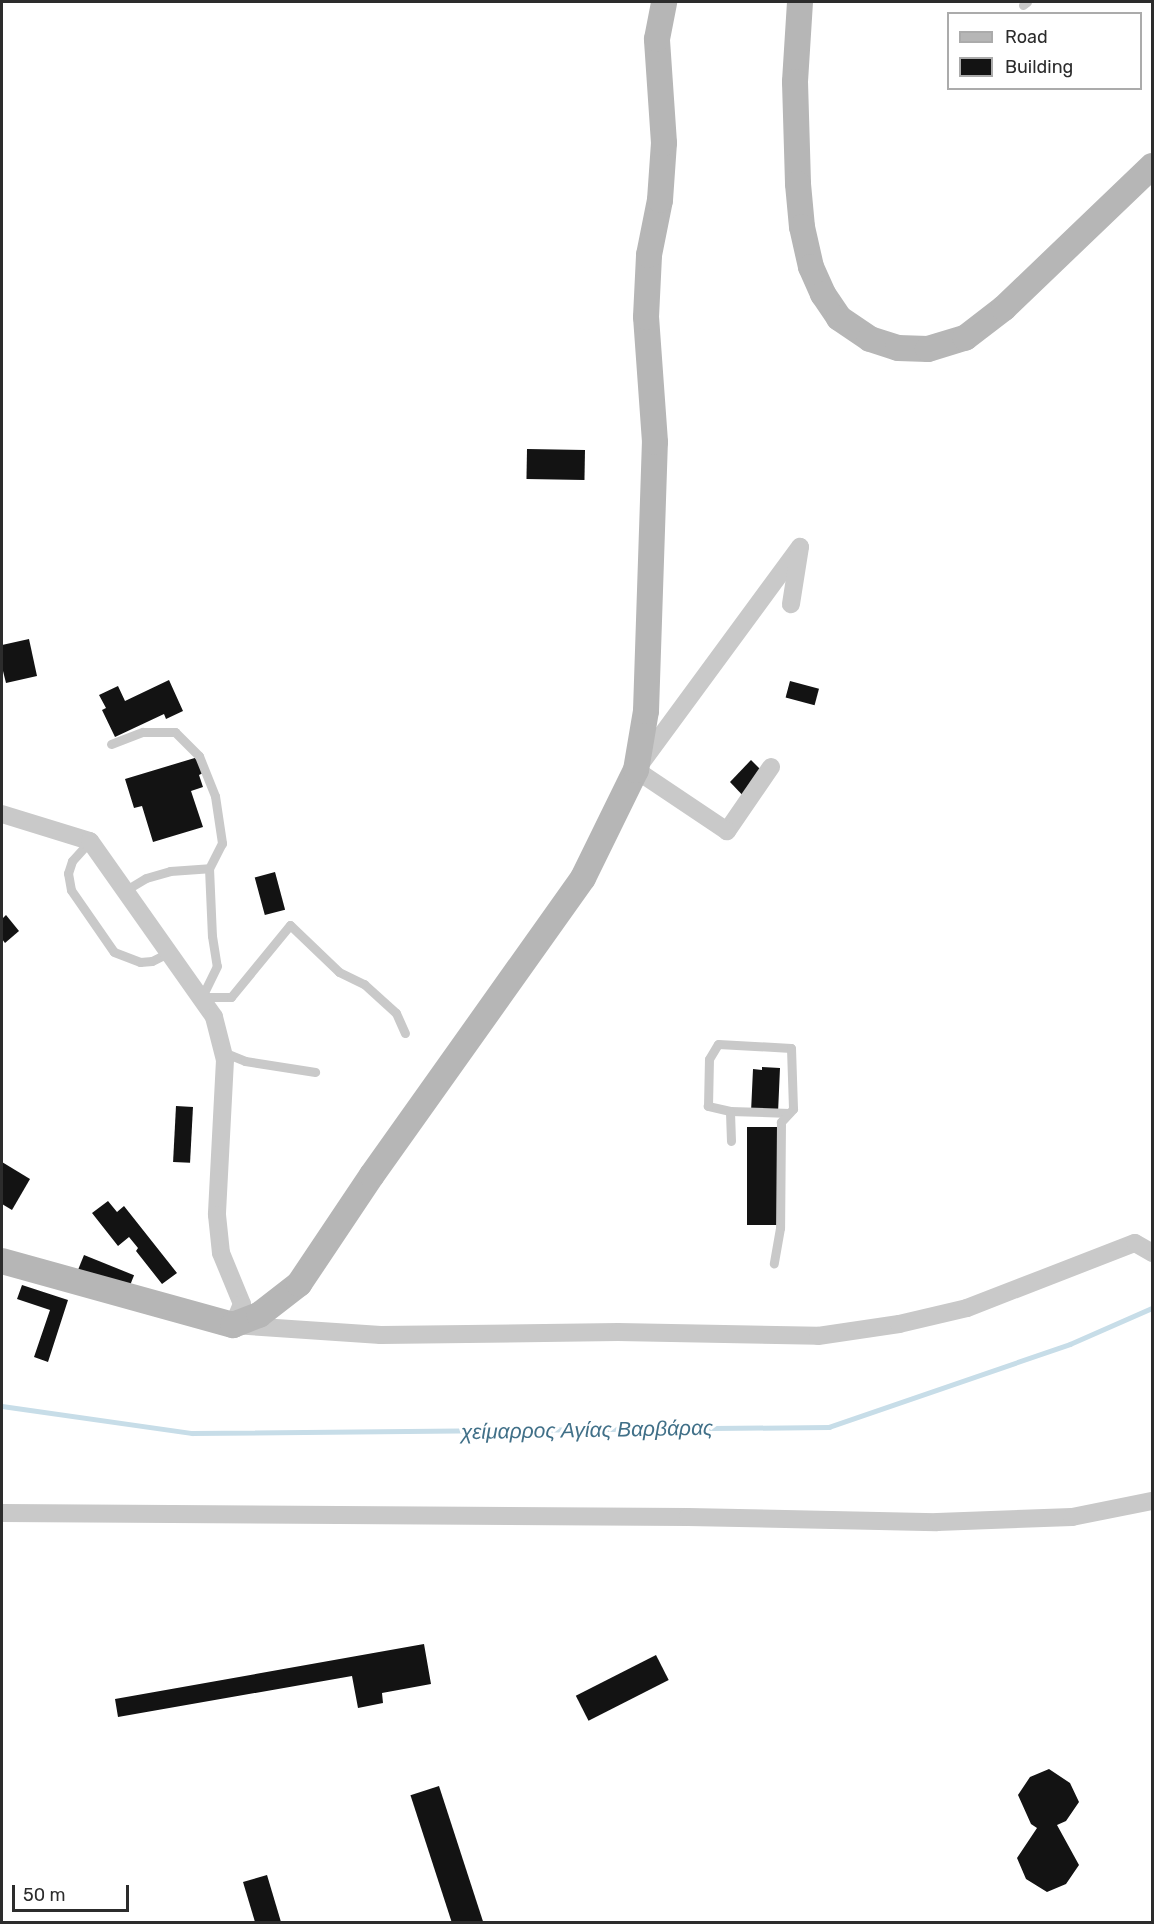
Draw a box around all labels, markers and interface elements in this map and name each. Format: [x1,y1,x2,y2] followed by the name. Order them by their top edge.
[947,12,1142,90] legend
[1005,26,1048,48] text: Road
[1005,56,1073,78] text: Building
[461,1415,713,1445] water label: χείμαρρος Αγίας Βαρβάρας
[15,1873,132,1911] scale bar
[23,1884,66,1906] text: 50 m

